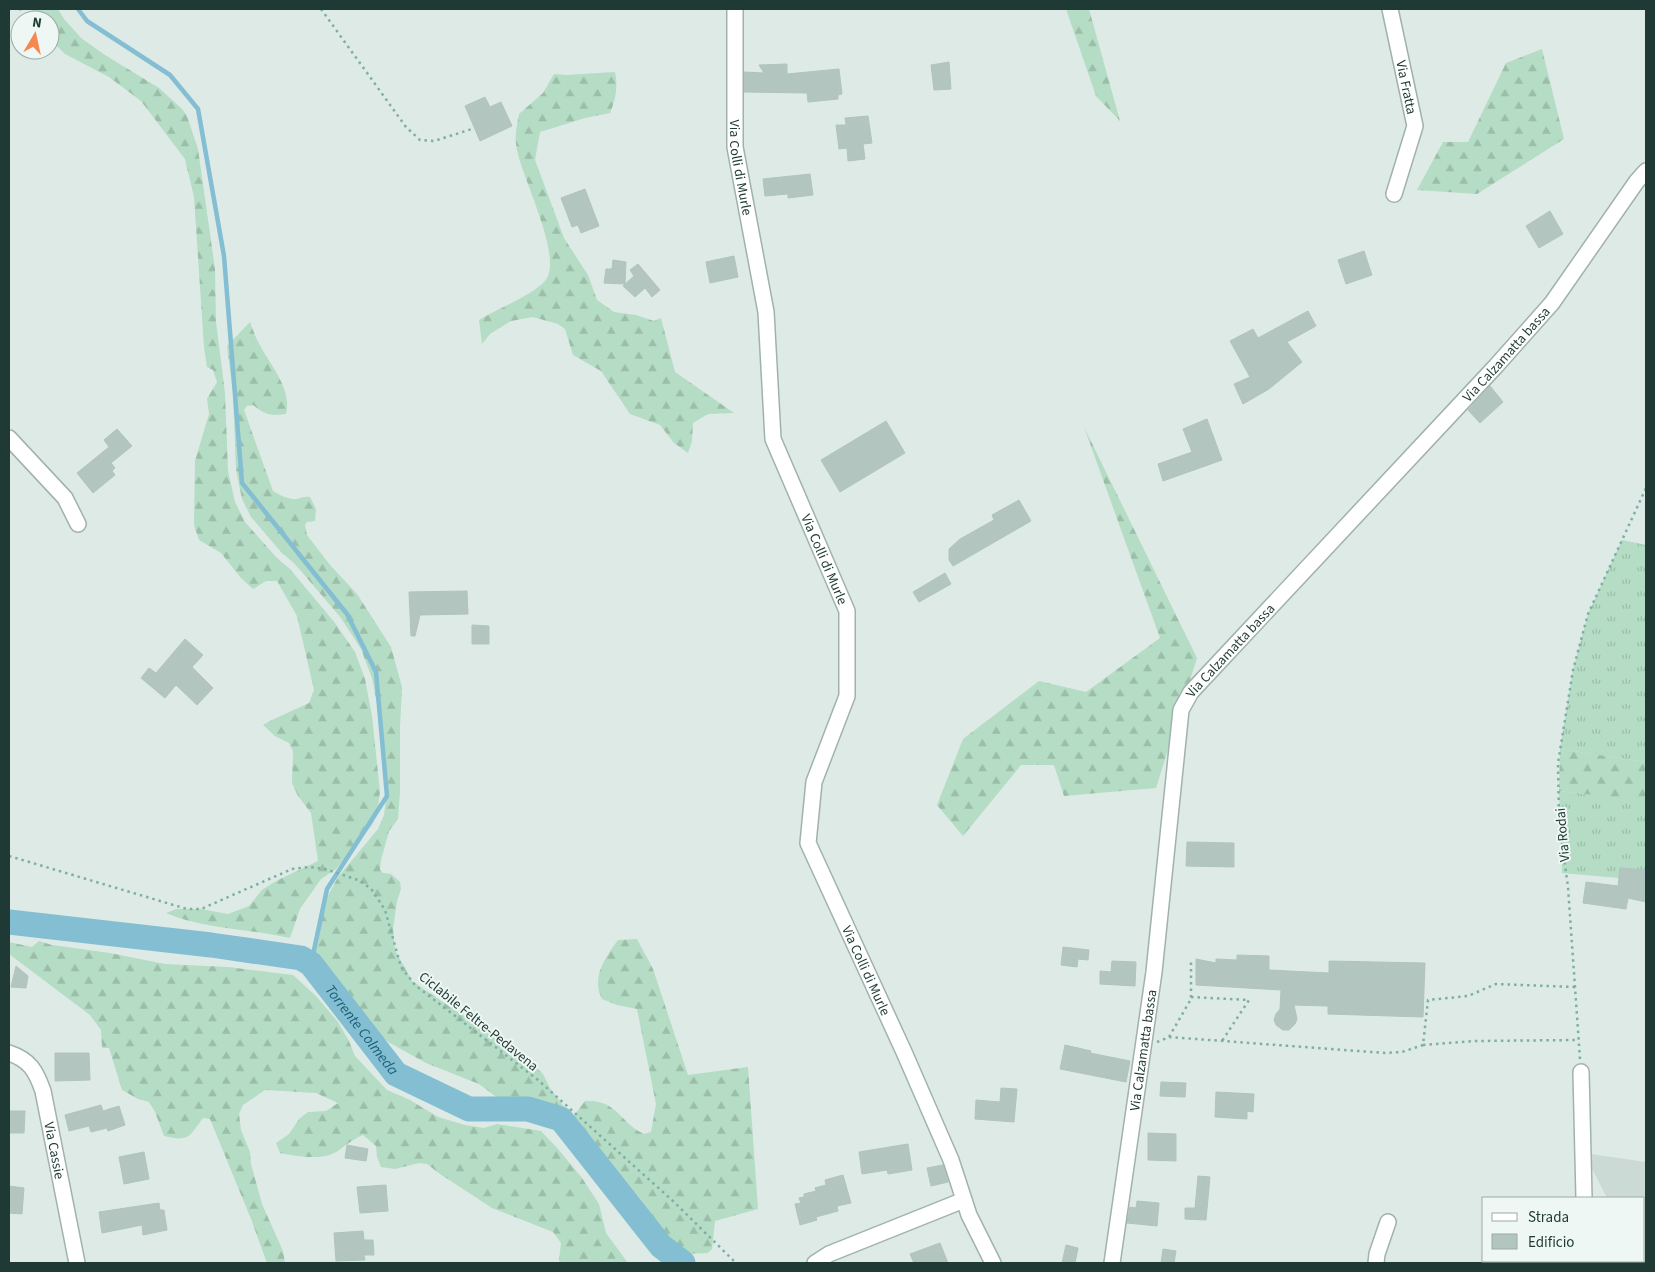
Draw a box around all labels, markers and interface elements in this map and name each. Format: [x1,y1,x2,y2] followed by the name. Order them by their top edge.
[10,10,60,60] north arrow
[31,13,43,34] text: N
[1390,59,1421,116] street label: Via Fratta
[724,120,757,217] street label: Via Colli di Murle
[1458,303,1555,407] street label: Via Calzamatta bassa
[796,511,852,608] street label: Via Colli di Murle
[1181,599,1280,701] street label: Via Calzamatta bassa
[1551,807,1575,863] street label: Via Rodai
[836,923,895,1019] street label: Via Colli di Murle
[414,967,542,1076] street label: Ciclabile Feltre-Pedavena
[320,980,403,1080] water label: Torrente Colmeda
[1125,988,1162,1112] street label: Via Calzamatta bassa
[38,1120,69,1181] street label: Via Cassie
[1482,1197,1645,1262] legend
[1528,1207,1569,1228] text: Strada
[1528,1232,1575,1253] text: Edificio

